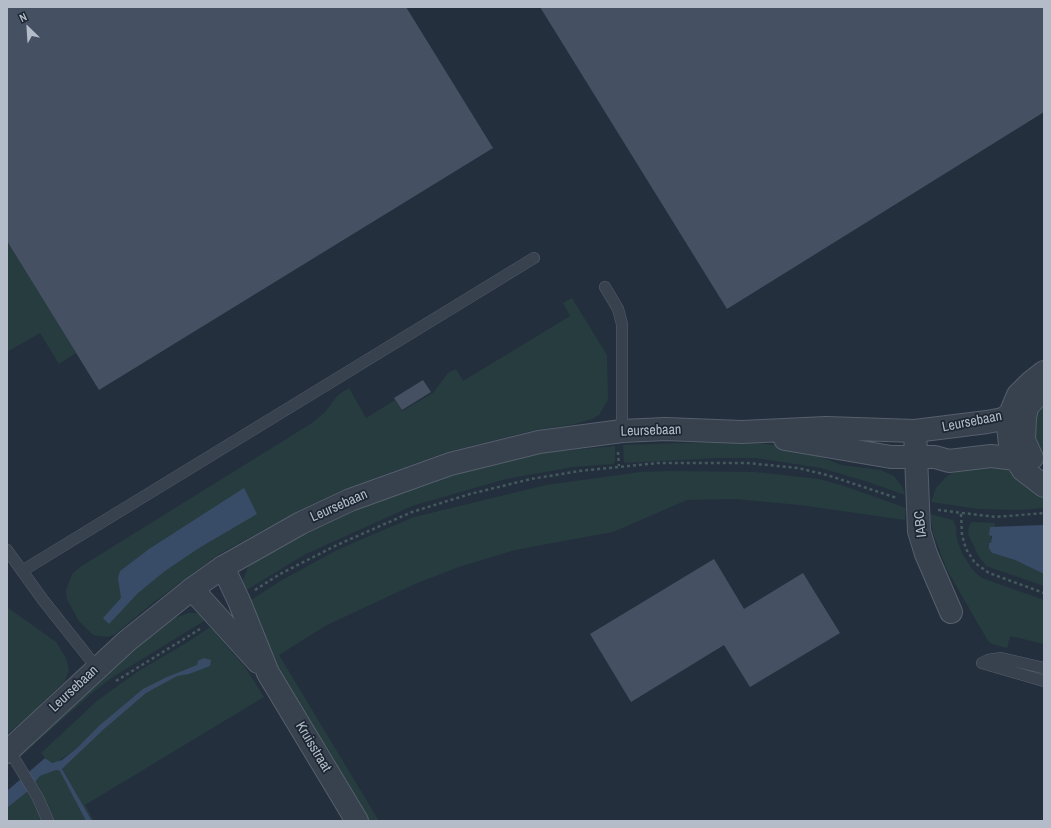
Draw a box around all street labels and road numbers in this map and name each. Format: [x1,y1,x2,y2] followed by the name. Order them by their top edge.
[941,408,1003,436] street label: Leursebaan
[620,422,682,440] street label: Leursebaan
[308,486,370,526] street label: Leursebaan
[911,510,931,538] street label: IABC
[46,662,102,716] street label: Leursebaan
[292,719,334,775] street label: Kruisstraat

